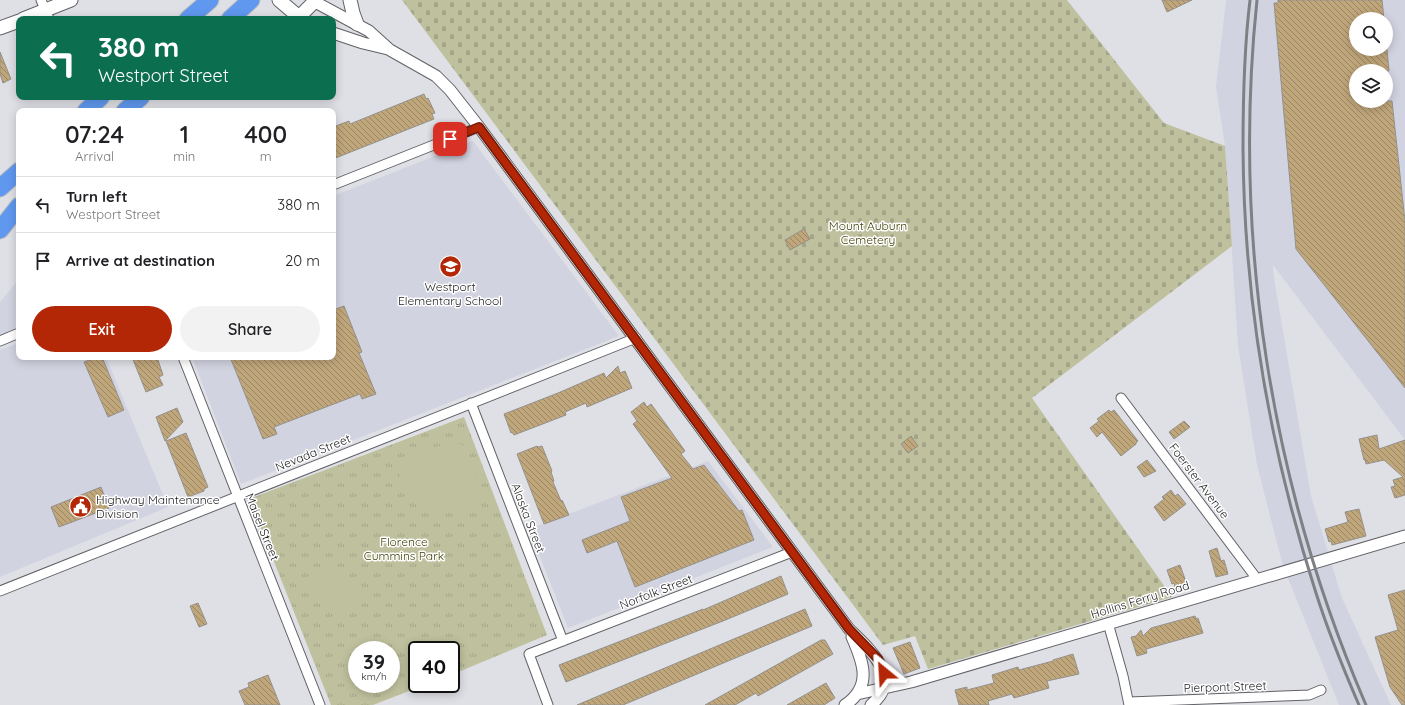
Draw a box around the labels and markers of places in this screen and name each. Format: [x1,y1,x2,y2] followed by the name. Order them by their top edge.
[433,122,467,156] pin
[437,253,463,279] school or university icon: Westport Elementary School
[398,279,502,308] place label: Westport Elementary School
[96,492,220,521] place label: Highway Maintenance Division
[67,494,93,520] public building icon: Highway Maintenance Division

